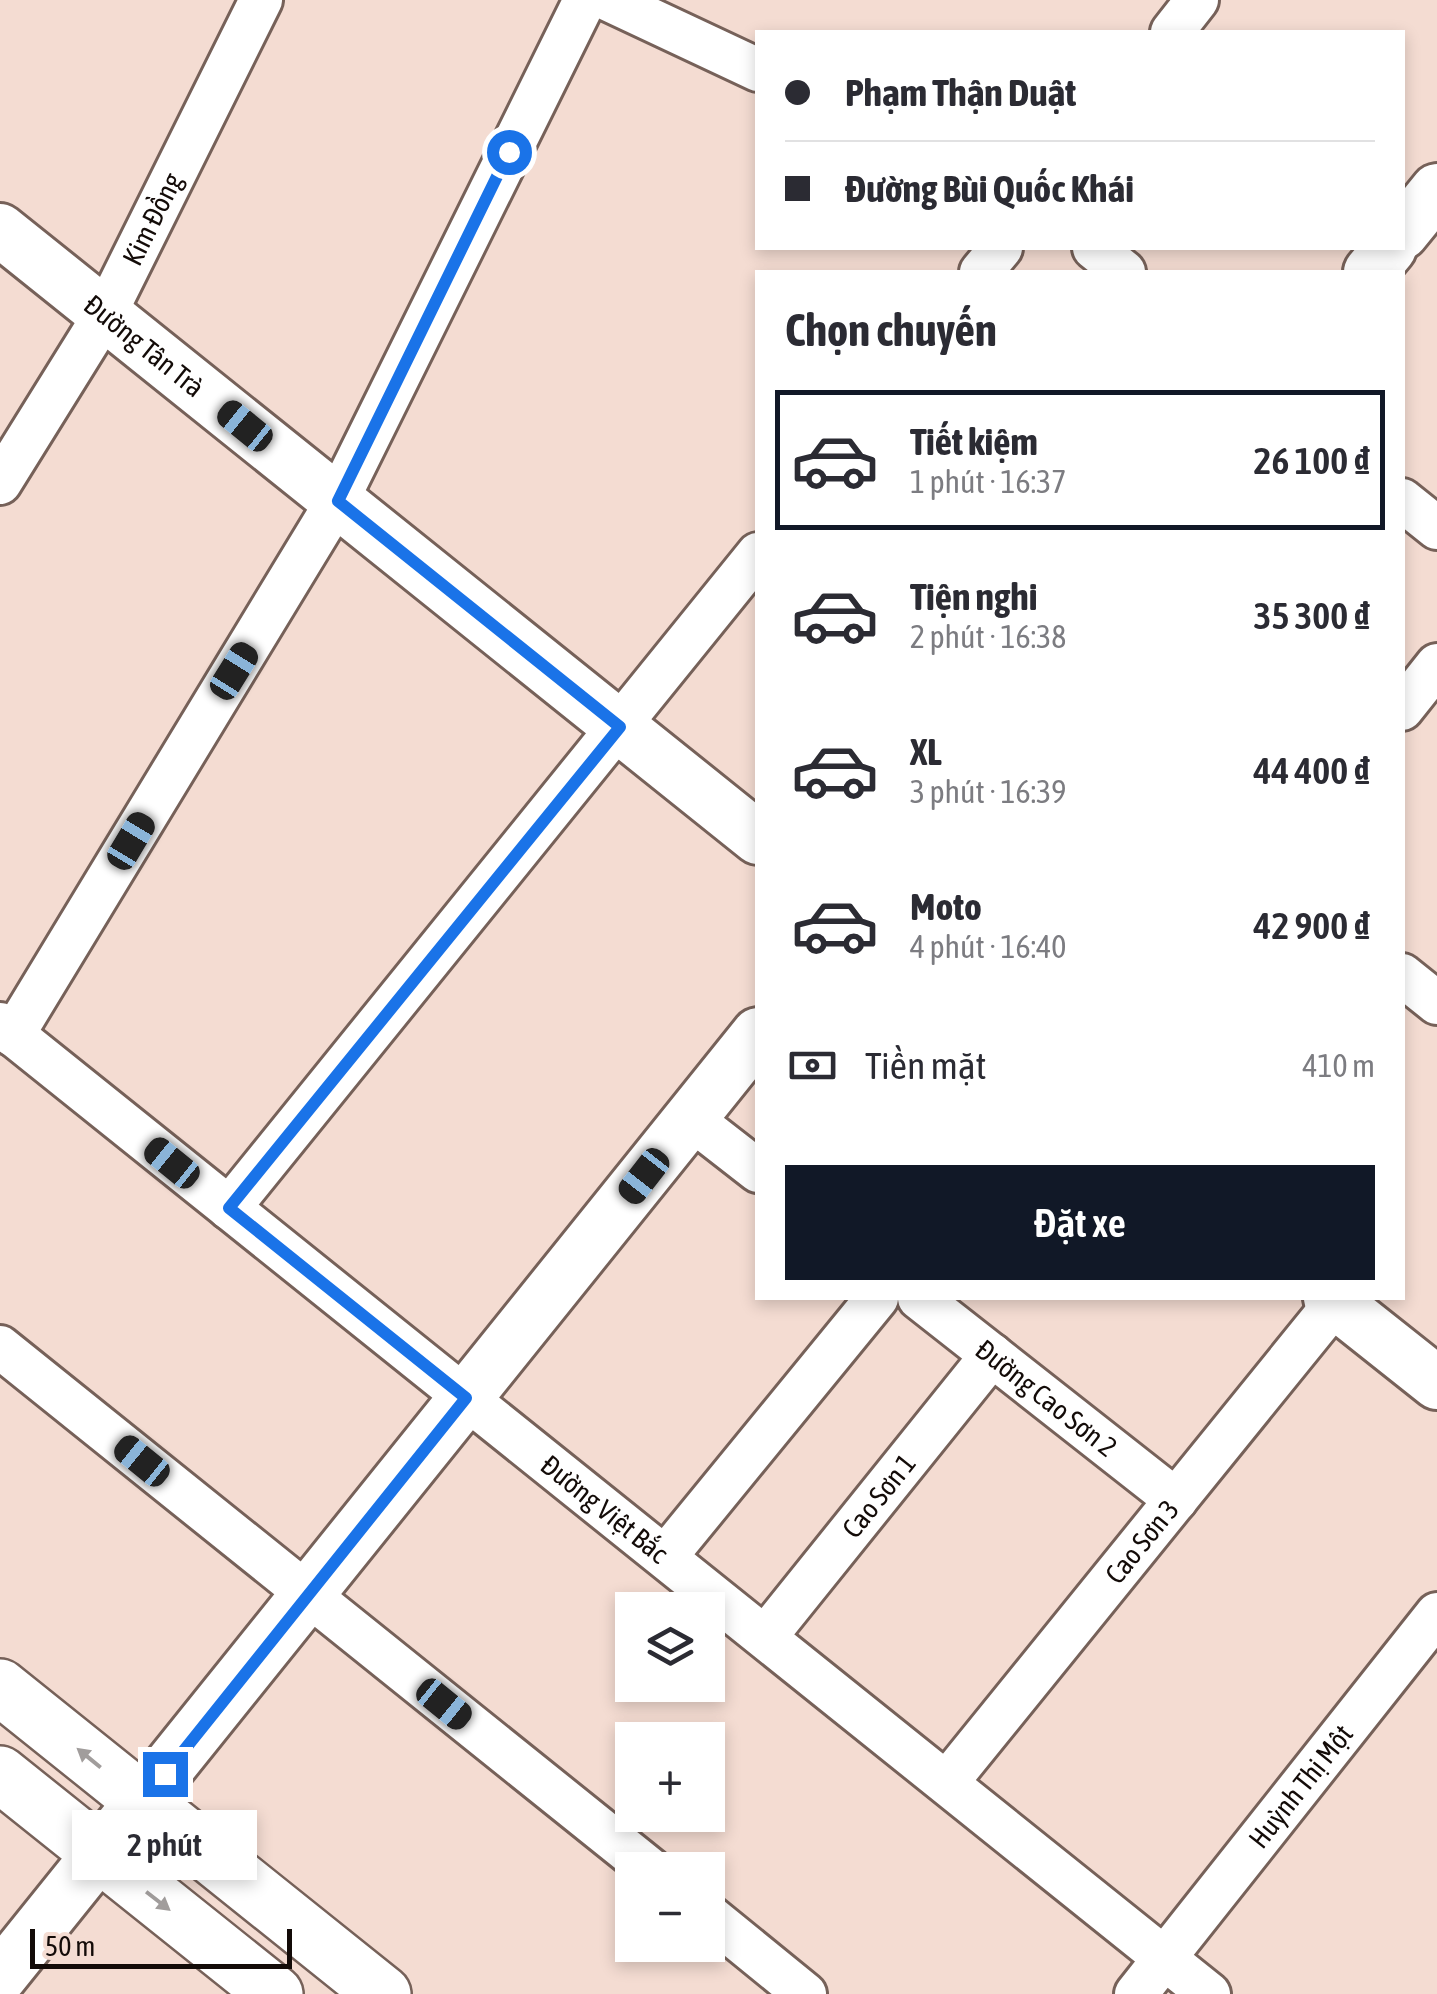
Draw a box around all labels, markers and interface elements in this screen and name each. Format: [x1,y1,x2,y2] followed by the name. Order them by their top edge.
[845,71,1076,114] text: Phạm Thận Duật
[487,130,532,175] route start
[845,167,1134,210] text: Đường Bùi Quốc Khái
[116,168,188,270] street label: Kim Đồng
[78,288,211,403] street label: Đường Tân Trà
[785,304,997,356] text: Chọn chuyến
[212,395,278,457] car
[790,415,880,505] icon: car
[910,420,1038,463] text: Tiết kiệm
[1254,439,1370,482] text: 26 100 ₫
[910,463,1066,500] text: 1 phút · 16:37
[790,570,880,660] icon: car
[910,575,1038,618] text: Tiện nghi
[1254,594,1370,637] text: 35 300 ₫
[910,618,1066,655] text: 2 phút · 16:38
[205,638,263,704] car
[790,725,880,815] icon: car
[910,730,942,773] text: XL
[1254,749,1370,792] text: 44 400 ₫
[910,773,1066,810] text: 3 phút · 16:39
[103,808,159,874] car
[790,880,880,970] icon: car
[910,885,982,928] text: Moto
[1254,904,1370,947] text: 42 900 ₫
[910,928,1066,965] text: 4 phút · 16:40
[785,1038,840,1093] icon: cash
[865,1044,987,1087] text: Tiền mặt
[1302,1047,1375,1084] text: 410 m
[139,1132,205,1194] car
[614,1143,674,1209] car
[785,1165,1375,1280] button: Đặt xe
[970,1333,1123,1463] street label: Đường Cao Sơn 2
[109,1430,175,1492] car
[836,1447,922,1544] street label: Cao Sơn 1
[535,1449,675,1570] street label: Đường Việt Bắc
[1099,1493,1185,1590] street label: Cao Sơn 3
[615,1592,725,1962] map controls
[615,1592,725,1702] button: layers
[411,1673,477,1735] car
[1242,1718,1359,1854] street label: Huỳnh Thị Một
[615,1722,725,1832] button: +
[76,1748,101,1769] one-way arrow
[143,1752,188,1797] route end
[72,1809,258,1879] callout: 2 phút
[127,1826,202,1863] text: 2 phút
[615,1852,725,1962] button: −
[145,1890,171,1911] one-way arrow
[30,1924,292,1968] scale bar
[45,1930,95,1962] text: 50 m

